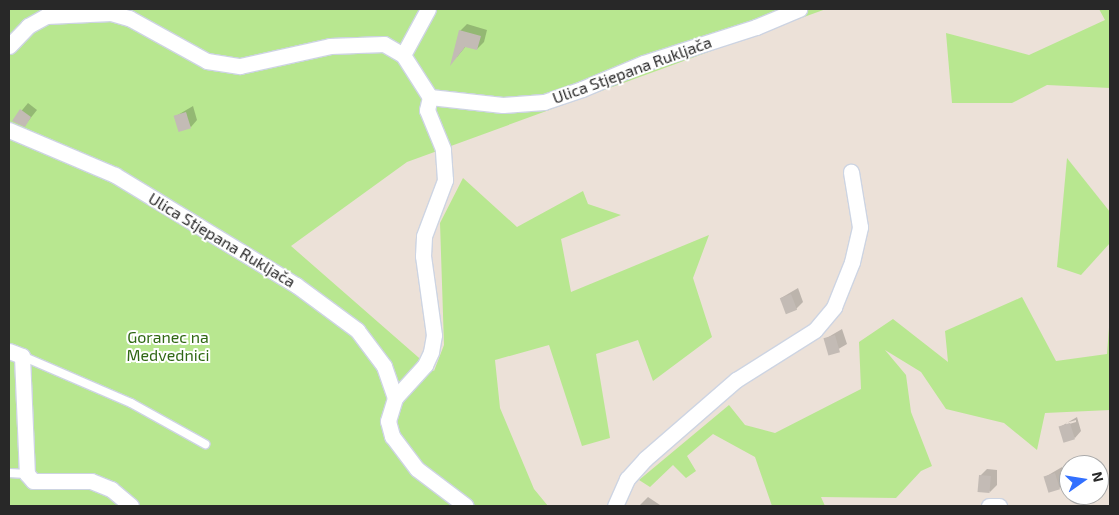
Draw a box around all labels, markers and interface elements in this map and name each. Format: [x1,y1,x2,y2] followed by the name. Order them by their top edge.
[550,32,714,108] street label: Ulica Stjepana Rukljača
[145,188,299,292] street label: Ulica Stjepana Rukljača
[127,327,209,365] park label: Goranec na Medvednici
[1059,455,1109,505] north arrow
[1089,470,1108,484] text: N

